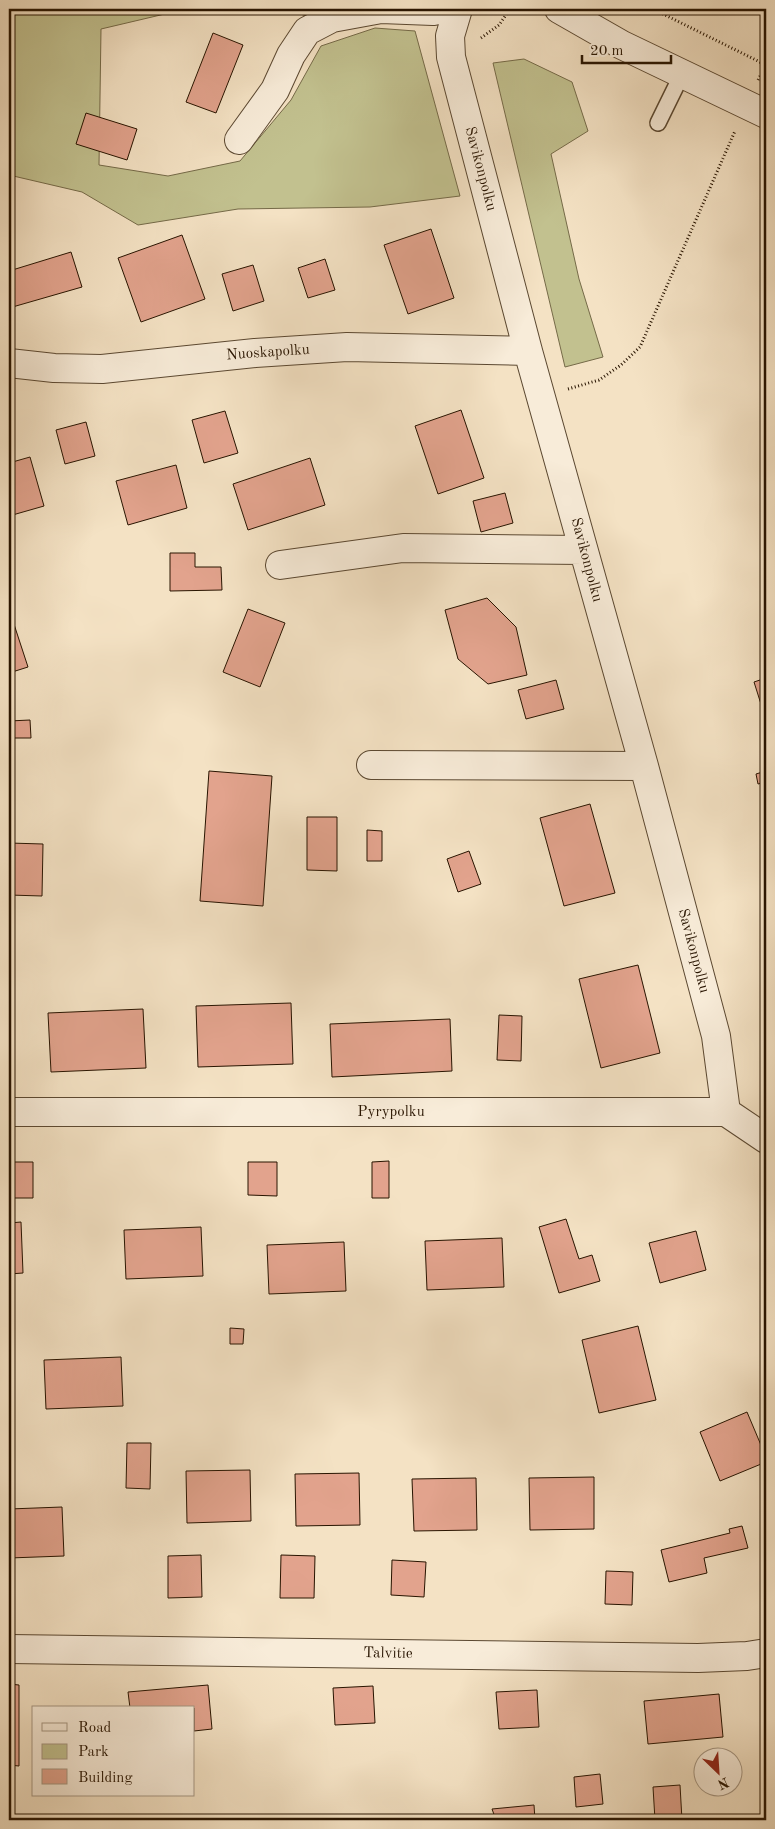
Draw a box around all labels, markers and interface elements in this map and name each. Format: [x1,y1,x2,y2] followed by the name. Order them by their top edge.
[582,32,671,64] scale bar
[590,44,624,59] text: 20 m
[462,125,498,213] street label: Savikonpolku
[226,343,310,363] street label: Nuoskapolku
[568,516,604,604] street label: Savikonpolku
[675,907,711,995] street label: Savikonpolku
[357,1105,425,1120] street label: Pyrypolku
[363,1646,413,1662] street label: Talvitie
[32,1706,195,1796] legend
[78,1721,112,1736] text: Road
[78,1745,109,1760] text: Park
[692,1746,742,1796] north arrow
[78,1771,133,1786] text: Building
[715,1774,731,1792] text: N

